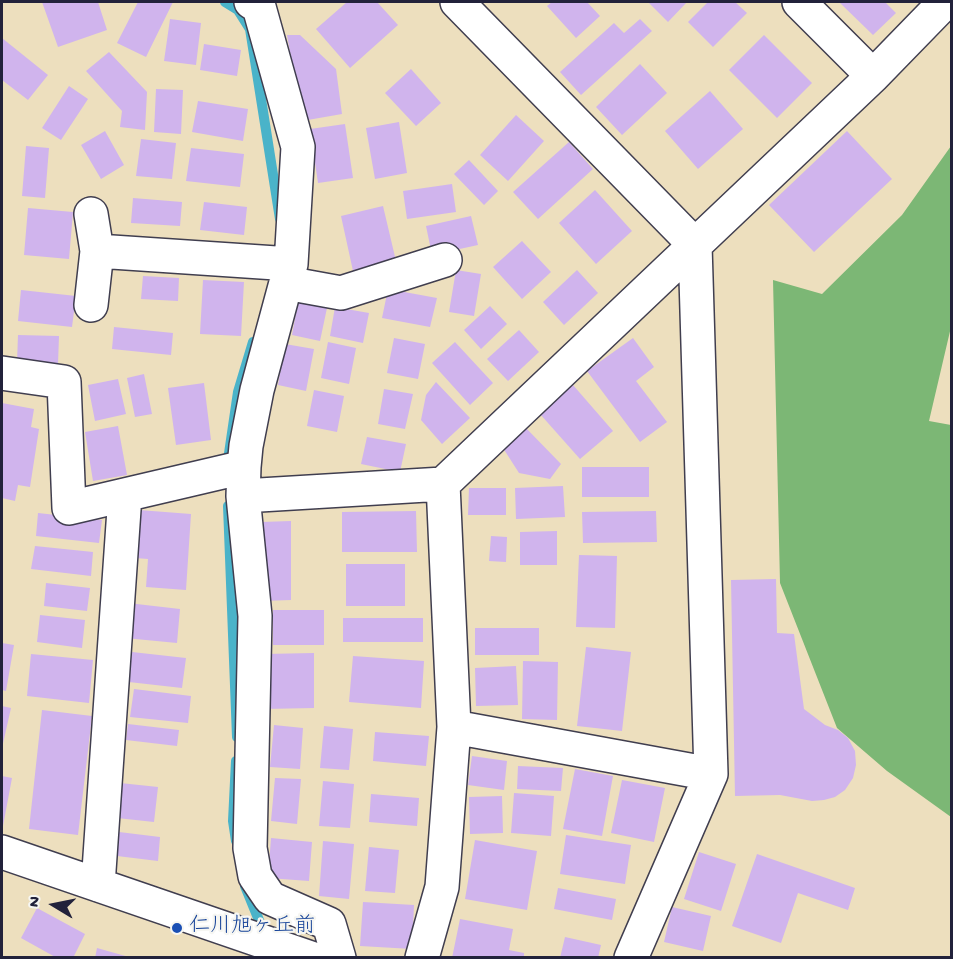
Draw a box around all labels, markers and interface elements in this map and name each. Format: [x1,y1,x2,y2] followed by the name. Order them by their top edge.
[24,875,84,935] north arrow
[26,895,46,909] text: N
[189,915,315,941] place label: 仁川旭ヶ丘前
[170,921,184,935] marker: 仁川旭ヶ丘前

